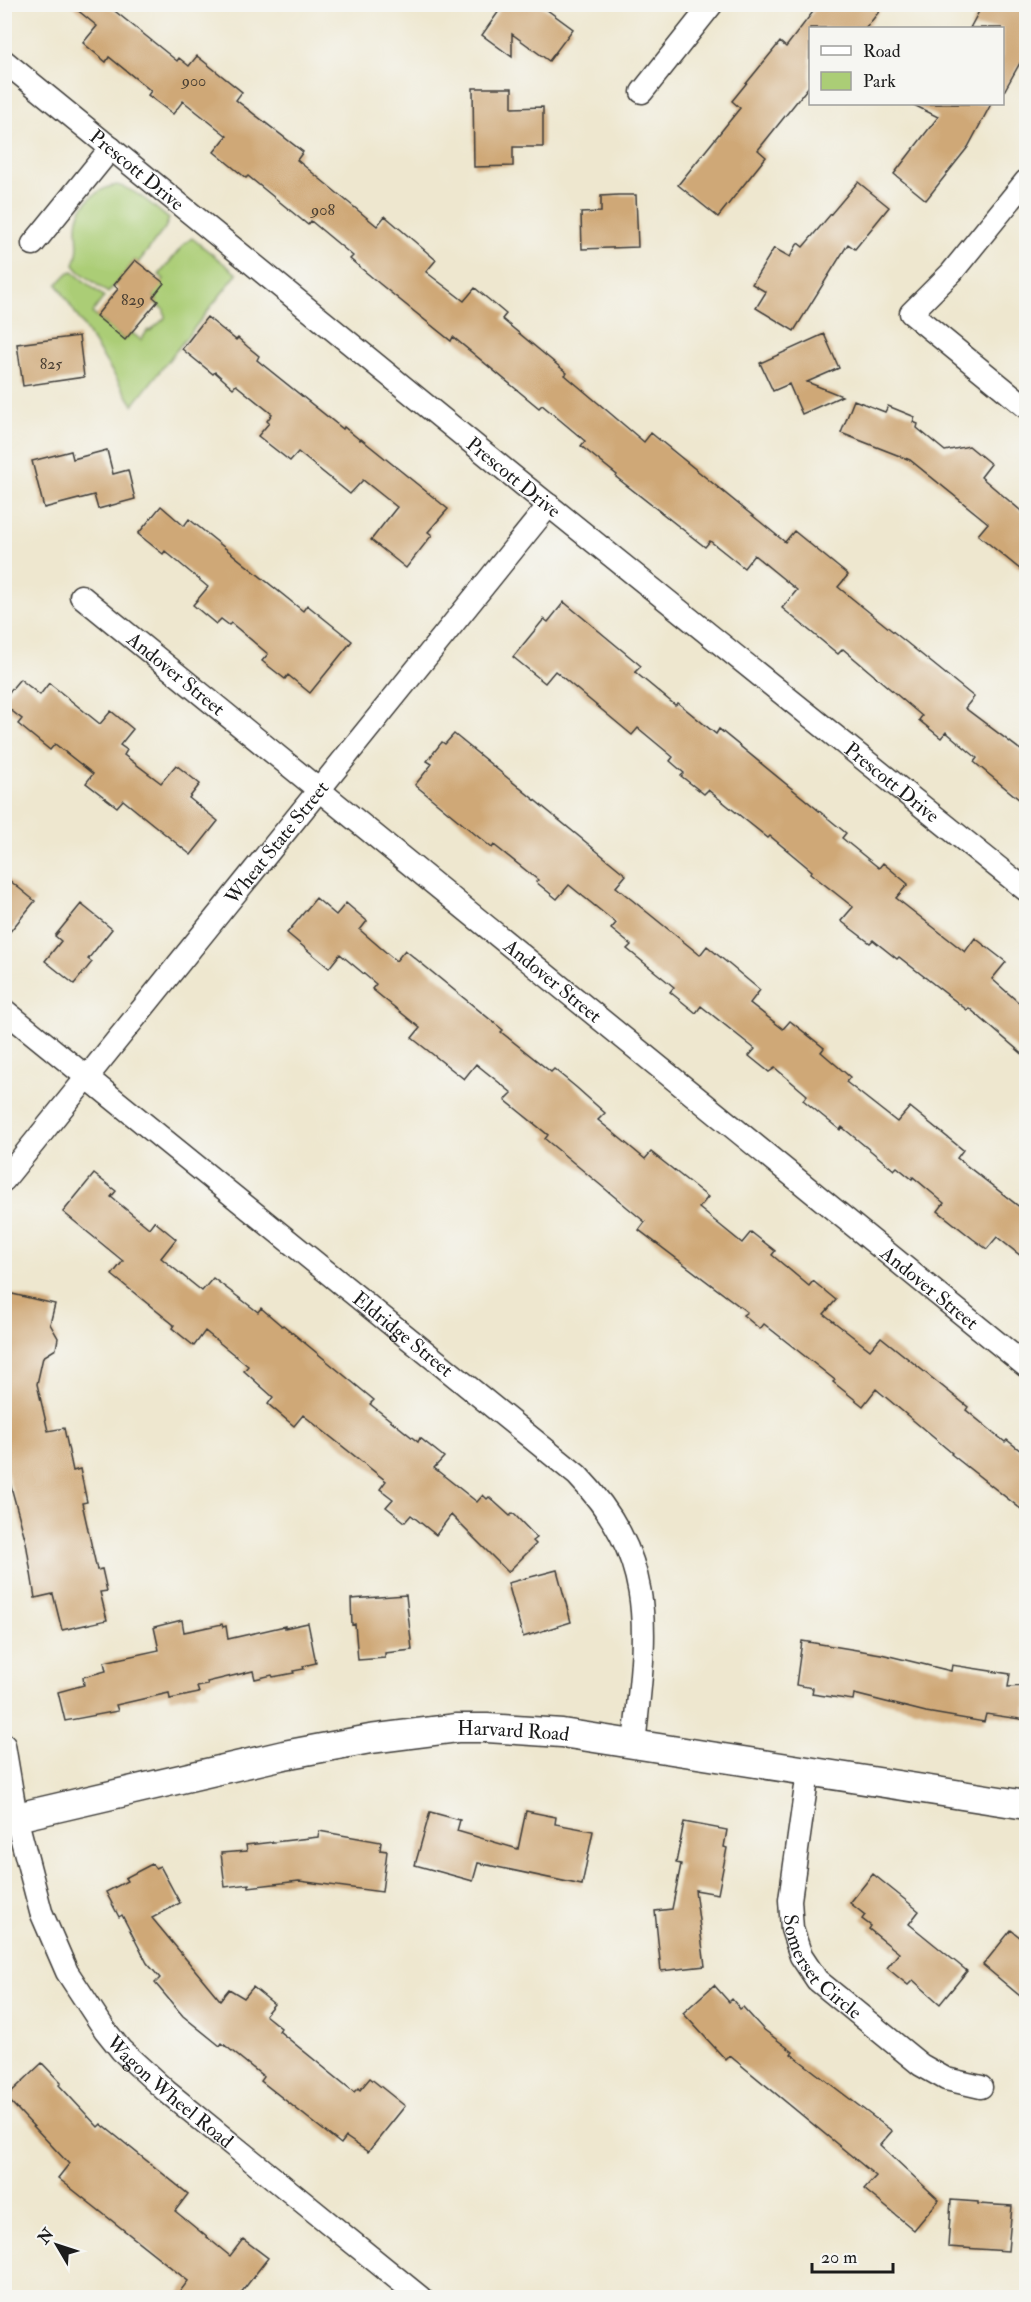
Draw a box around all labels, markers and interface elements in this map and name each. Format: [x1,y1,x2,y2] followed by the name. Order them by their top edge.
[809,27,1004,105] legend
[863,40,901,63] text: Road
[863,70,896,93] text: Park
[181,71,206,91] house number: 900
[85,124,189,216] street label: Prescott Drive
[310,200,335,220] house number: 908
[121,290,145,310] house number: 829
[40,354,62,374] house number: 825
[461,431,566,523] street label: Prescott Drive
[121,626,230,722] street label: Andover Street
[839,737,944,828] street label: Prescott Drive
[219,775,335,910] street label: Wheat State Street
[498,933,607,1029] street label: Andover Street
[875,1240,984,1336] street label: Andover Street
[347,1286,459,1383] street label: Eldridge Street
[457,1716,571,1747] street label: Harvard Road
[778,1914,867,2025] street label: Somerset Circle
[101,2030,238,2154] street label: Wagon Wheel Road
[27,2215,87,2275] north arrow
[33,2224,59,2249] text: N
[812,2236,893,2274] scale bar
[821,2246,857,2269] text: 20 m

